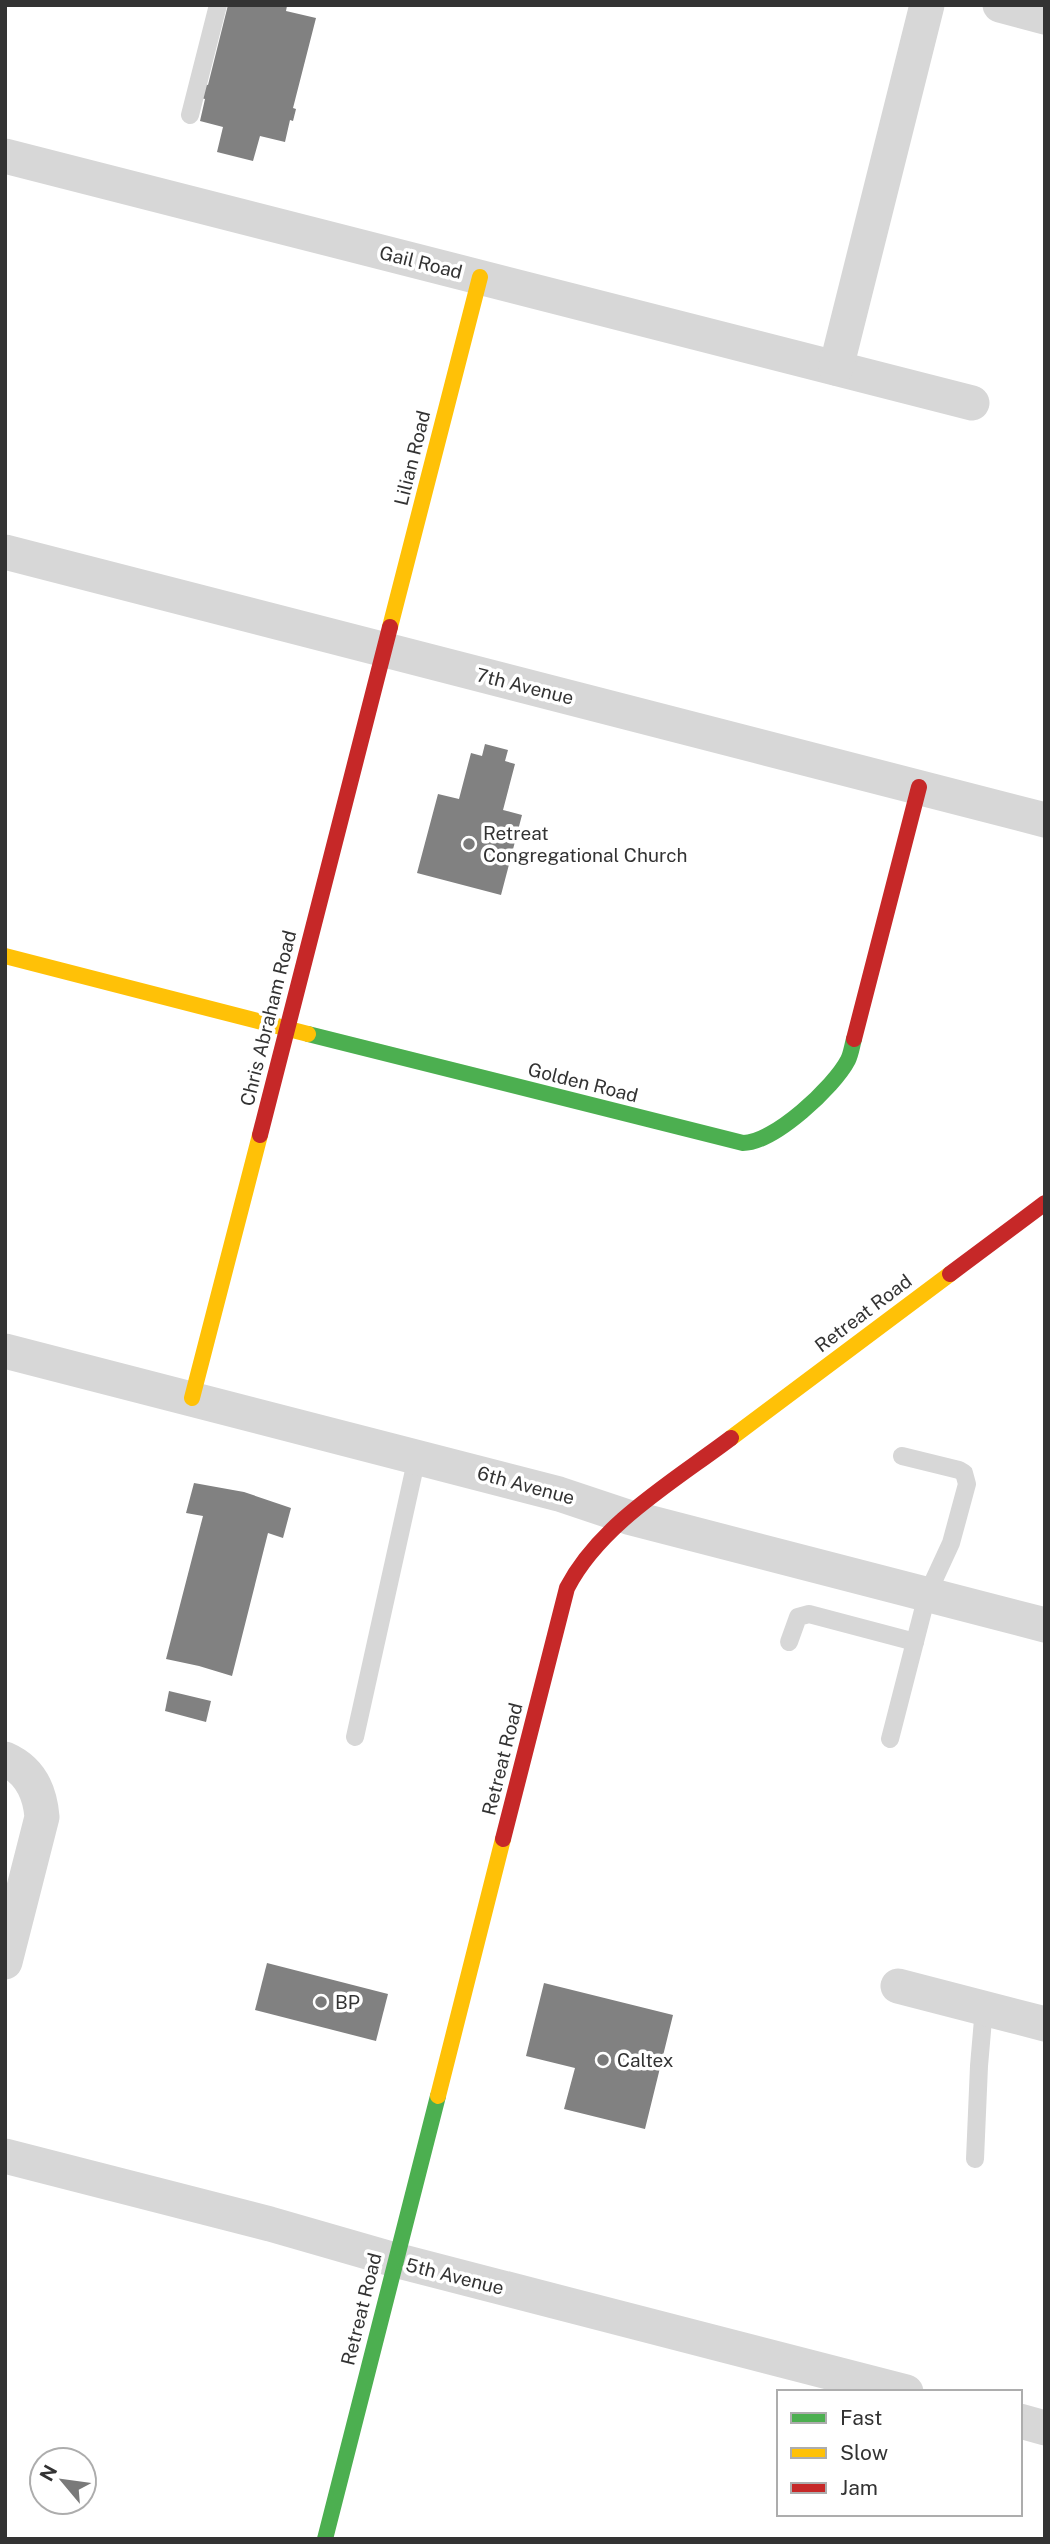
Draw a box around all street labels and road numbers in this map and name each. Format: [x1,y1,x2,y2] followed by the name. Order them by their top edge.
[377,241,465,283] street label: Gail Road
[390,408,434,508] street label: Lilian Road
[474,663,576,709] street label: 7th Avenue
[236,928,300,1108] street label: Chris Abraham Road
[526,1058,640,1106] street label: Golden Road
[810,1270,916,1356] street label: Retreat Road
[475,1461,577,1509] street label: 6th Avenue
[477,1700,527,1818] street label: Retreat Road
[336,2250,386,2368] street label: Retreat Road
[404,2253,506,2299] street label: 5th Avenue

